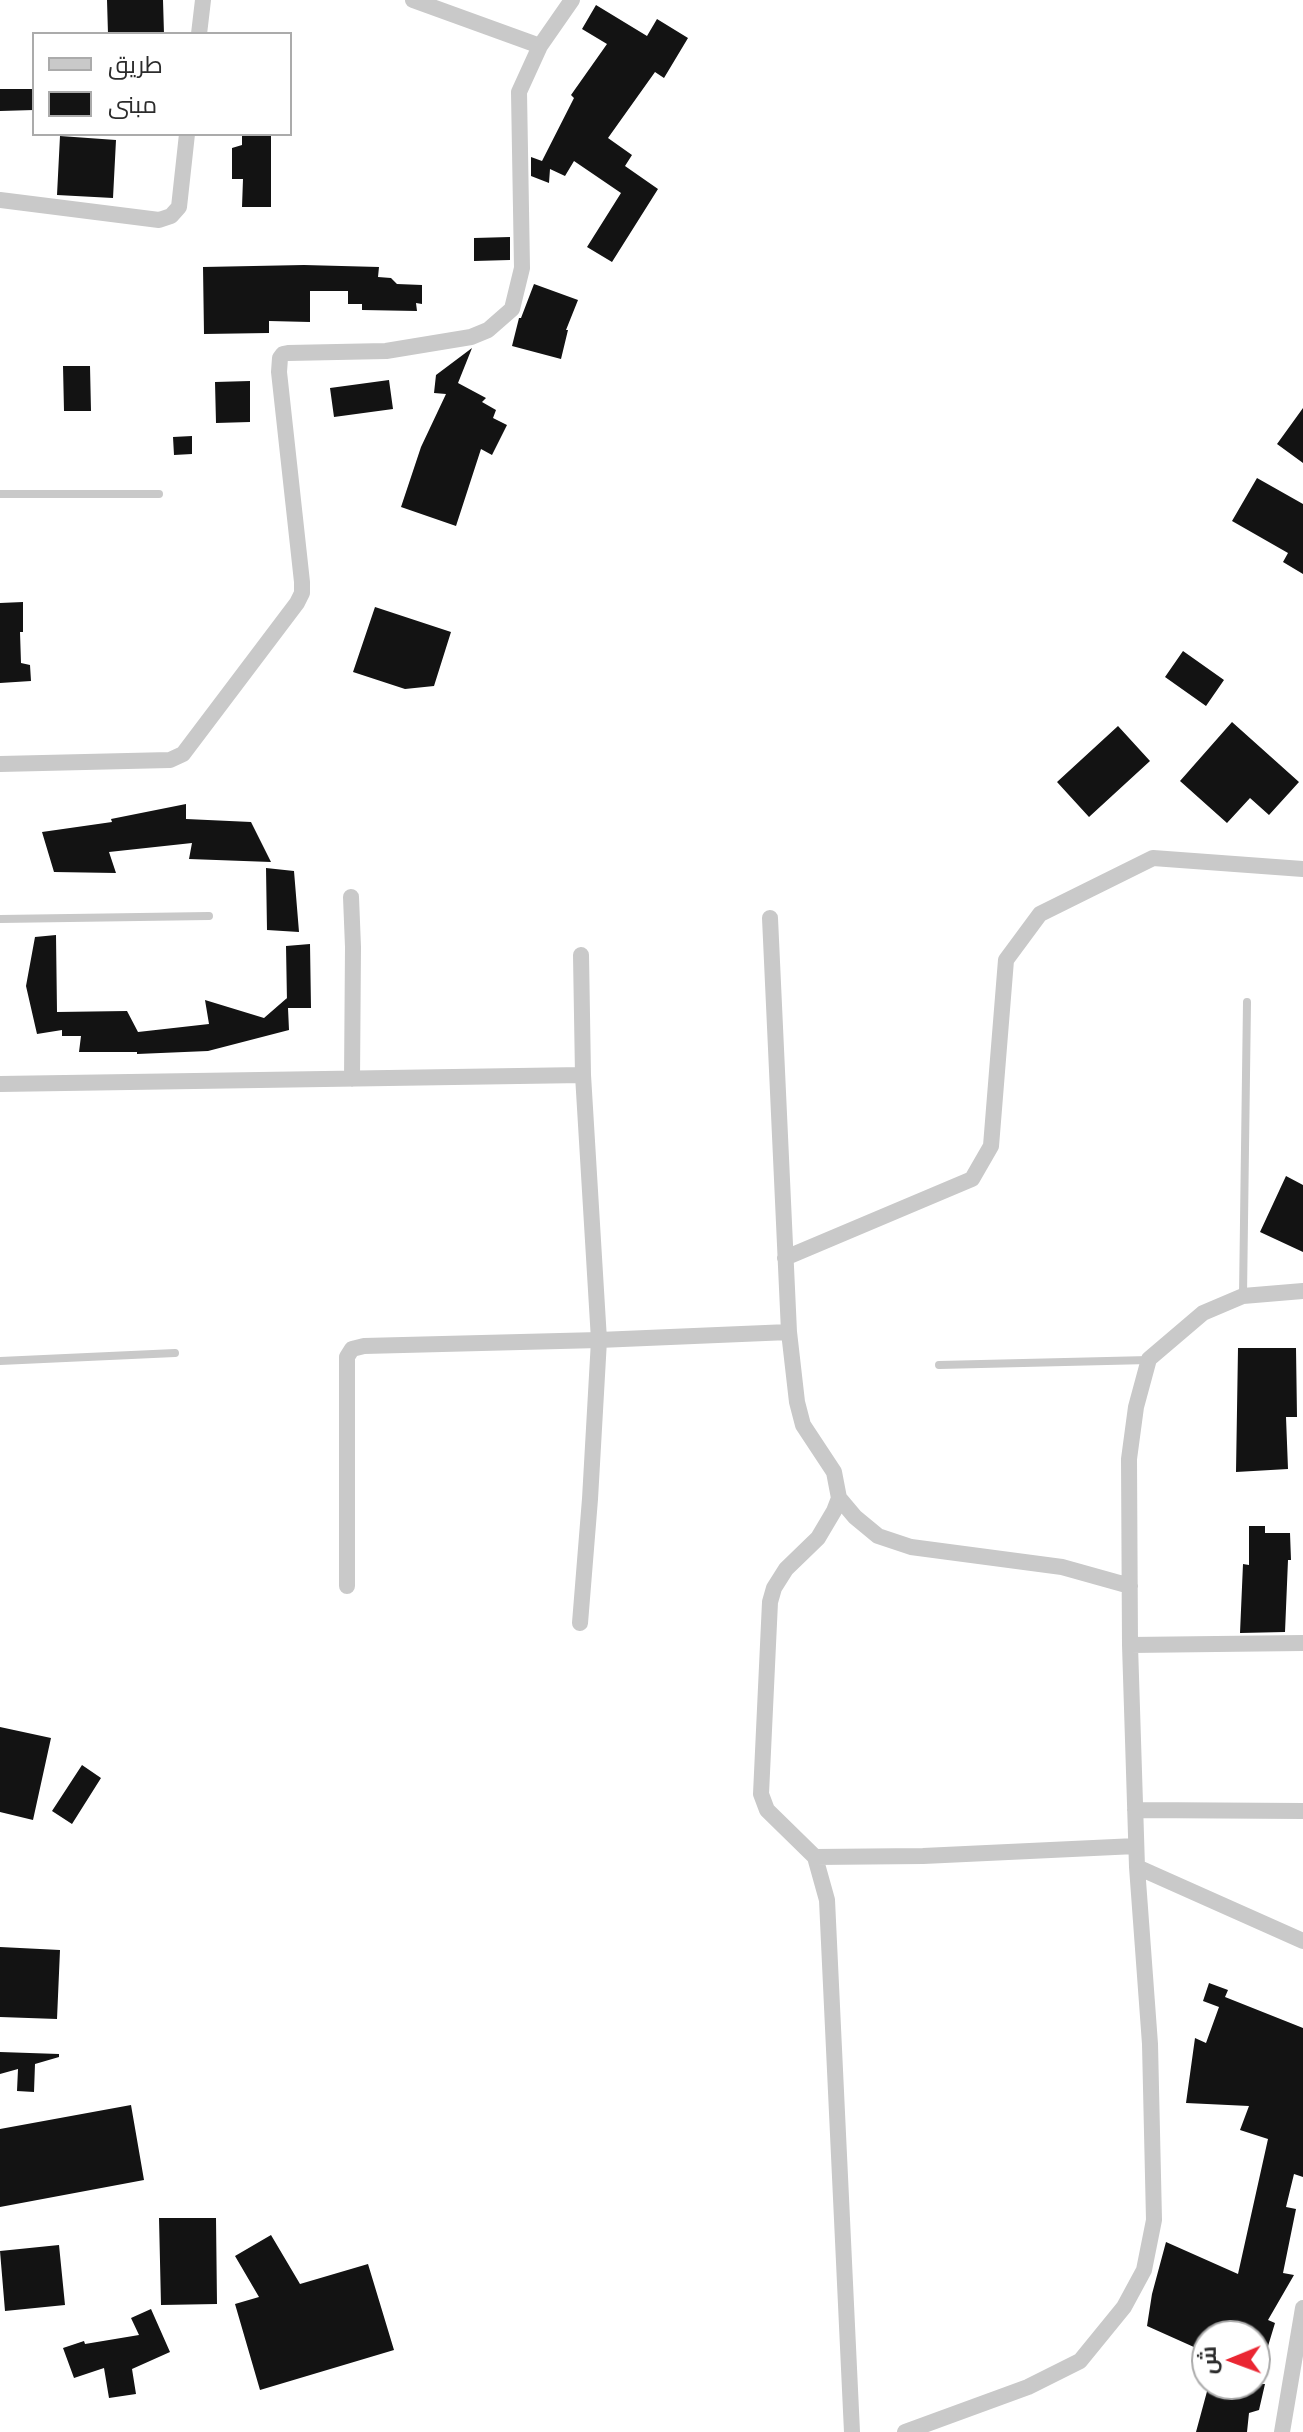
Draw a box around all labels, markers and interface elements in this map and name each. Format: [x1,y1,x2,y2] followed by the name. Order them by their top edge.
[32,32,292,136] legend
[108,50,163,79] text: طريق
[108,90,157,119] text: مبنى
[1191,2320,1271,2400] north arrow
[1195,2346,1222,2375] text: ش

